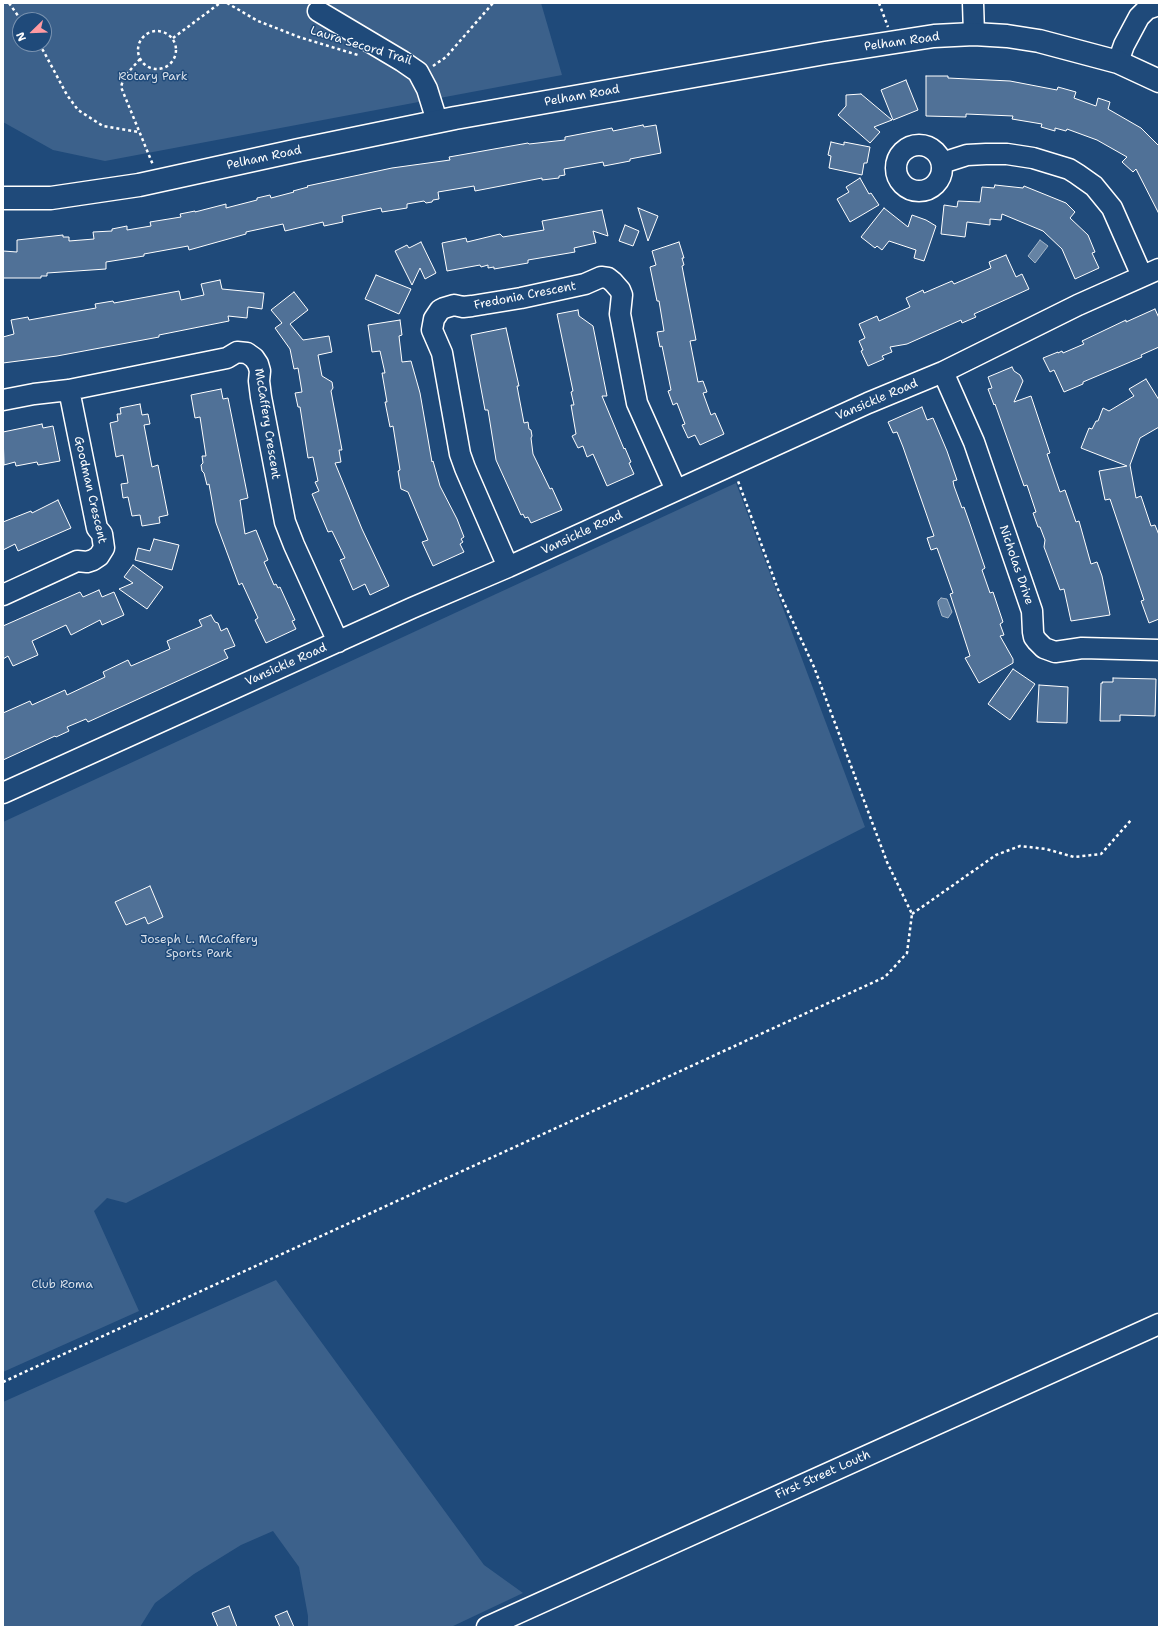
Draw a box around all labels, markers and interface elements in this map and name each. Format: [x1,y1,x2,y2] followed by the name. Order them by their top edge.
[12,12,52,52] north arrow
[308,24,414,68] street label: Laura Secord Trail
[13,30,30,43] text: N
[863,30,941,54] street label: Pelham Road
[118,70,188,84] park label: Rotary Park
[543,82,621,110] street label: Pelham Road
[225,143,303,173] street label: Pelham Road
[473,279,577,313] street label: Fredonia Crescent
[251,367,283,481] street label: McCaffery Crescent
[834,376,920,424] street label: Vansickle Road
[71,435,109,545] street label: Goodman Crescent
[539,508,625,558] street label: Vansickle Road
[996,523,1036,607] street label: Nicholas Drive
[243,641,329,689] street label: Vansickle Road
[140,933,258,961] park label: Joseph L. McCaffery Sports Park
[31,1278,93,1292] park label: Club Roma
[773,1448,873,1502] street label: First Street Louth

